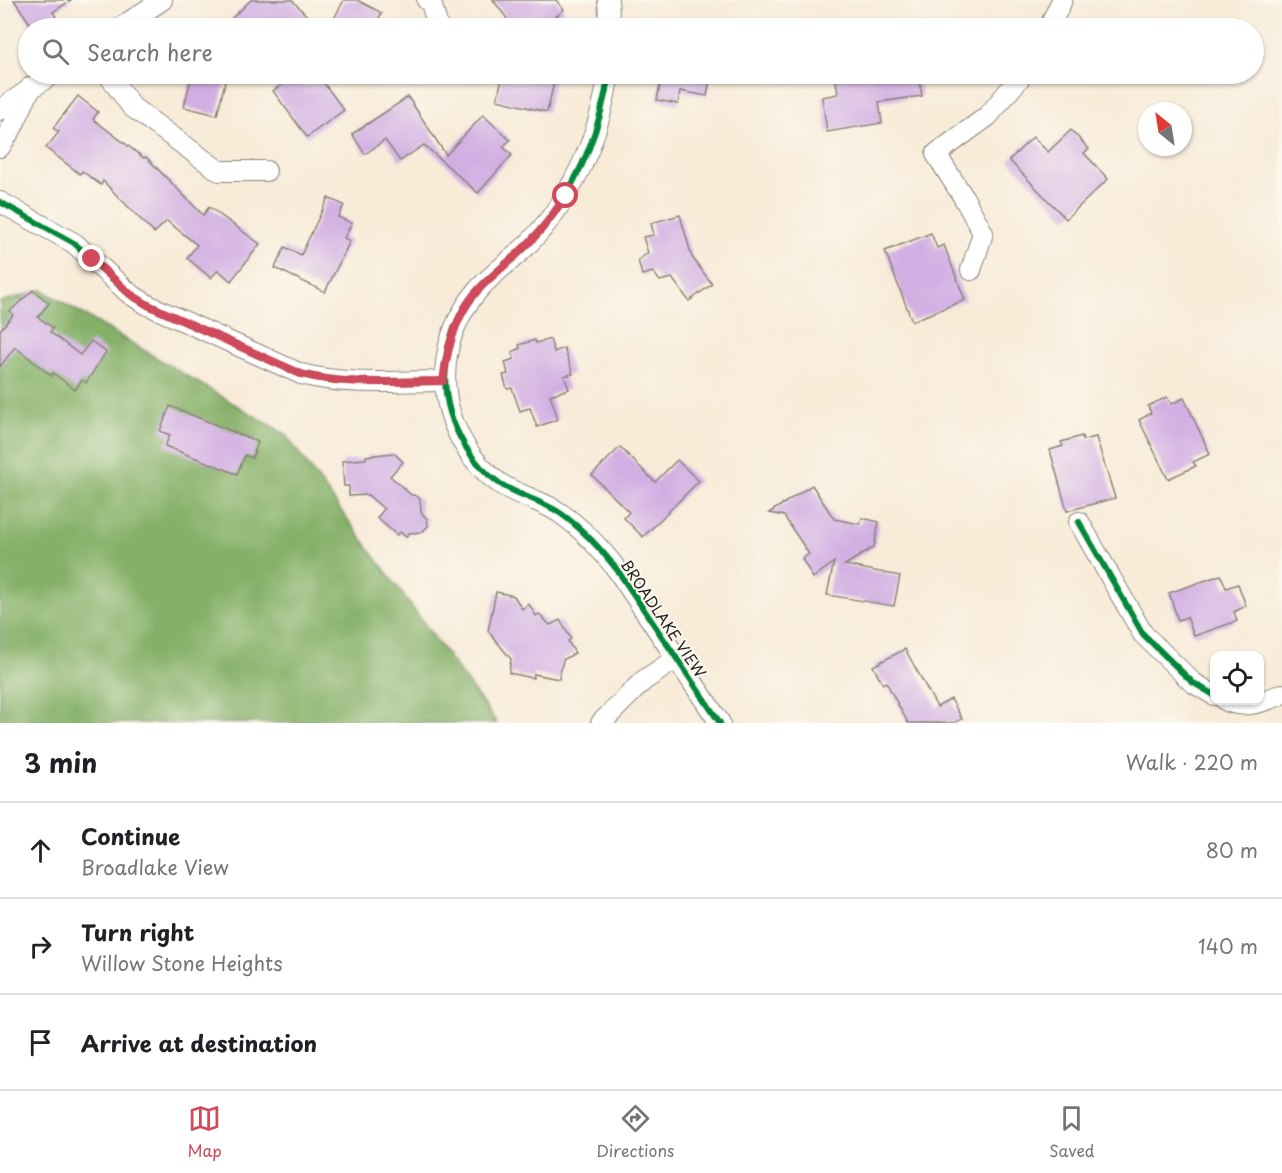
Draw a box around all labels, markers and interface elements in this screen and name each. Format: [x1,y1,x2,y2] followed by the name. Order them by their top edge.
[18,18,1264,84] search box
[39,35,72,68] icon: search
[87,35,213,68] text: Search here
[1138,102,1192,156] north arrow
[552,182,578,208] route start
[78,245,104,271] route end
[616,554,713,682] street label: BROADLAKE VIEW
[1210,651,1264,705] map controls
[1210,651,1264,705] button: locate
[24,743,97,782] text: 3 min
[1126,747,1258,777] text: Walk · 220 m
[81,819,180,852] text: Continue
[24,834,57,867] icon: ahead
[1206,835,1258,865] text: 80 m
[81,852,229,882] text: Broadlake View
[81,915,194,948] text: Turn right
[24,930,57,963] icon: right
[1198,931,1258,961] text: 140 m
[81,948,283,978] text: Willow Stone Heights
[24,1026,57,1059] icon: arrive
[81,1026,317,1059] text: Arrive at destination
[187,1102,222,1162] tab: Map
[596,1102,674,1162] tab: Directions
[1049,1102,1095,1162] tab: Saved

